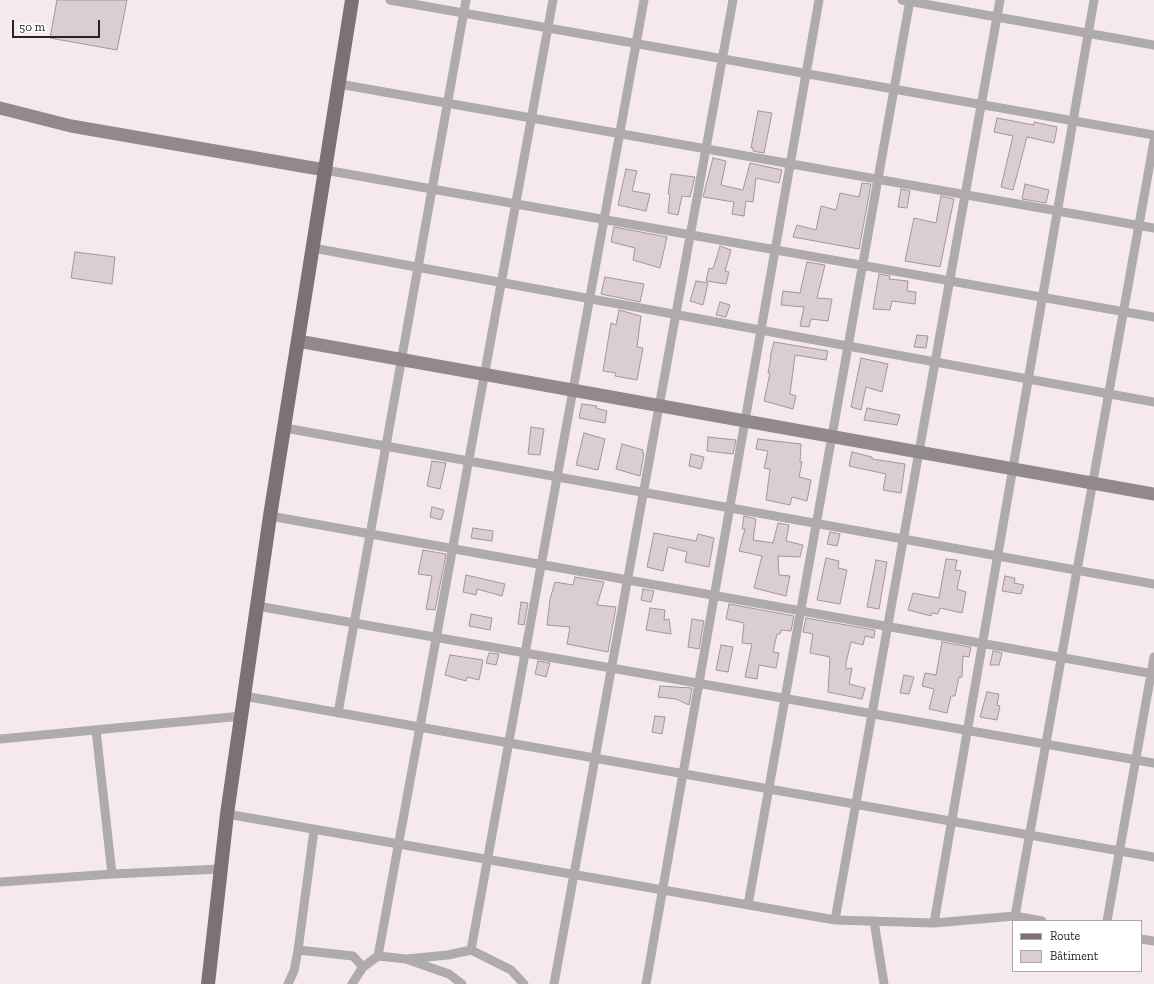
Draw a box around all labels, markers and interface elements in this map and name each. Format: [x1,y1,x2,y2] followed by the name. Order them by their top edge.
[14,12,102,38] scale bar
[19,20,45,34] text: 50 m
[1012,920,1142,972] legend
[1050,929,1080,943] text: Route
[1050,949,1098,963] text: Bâtiment

